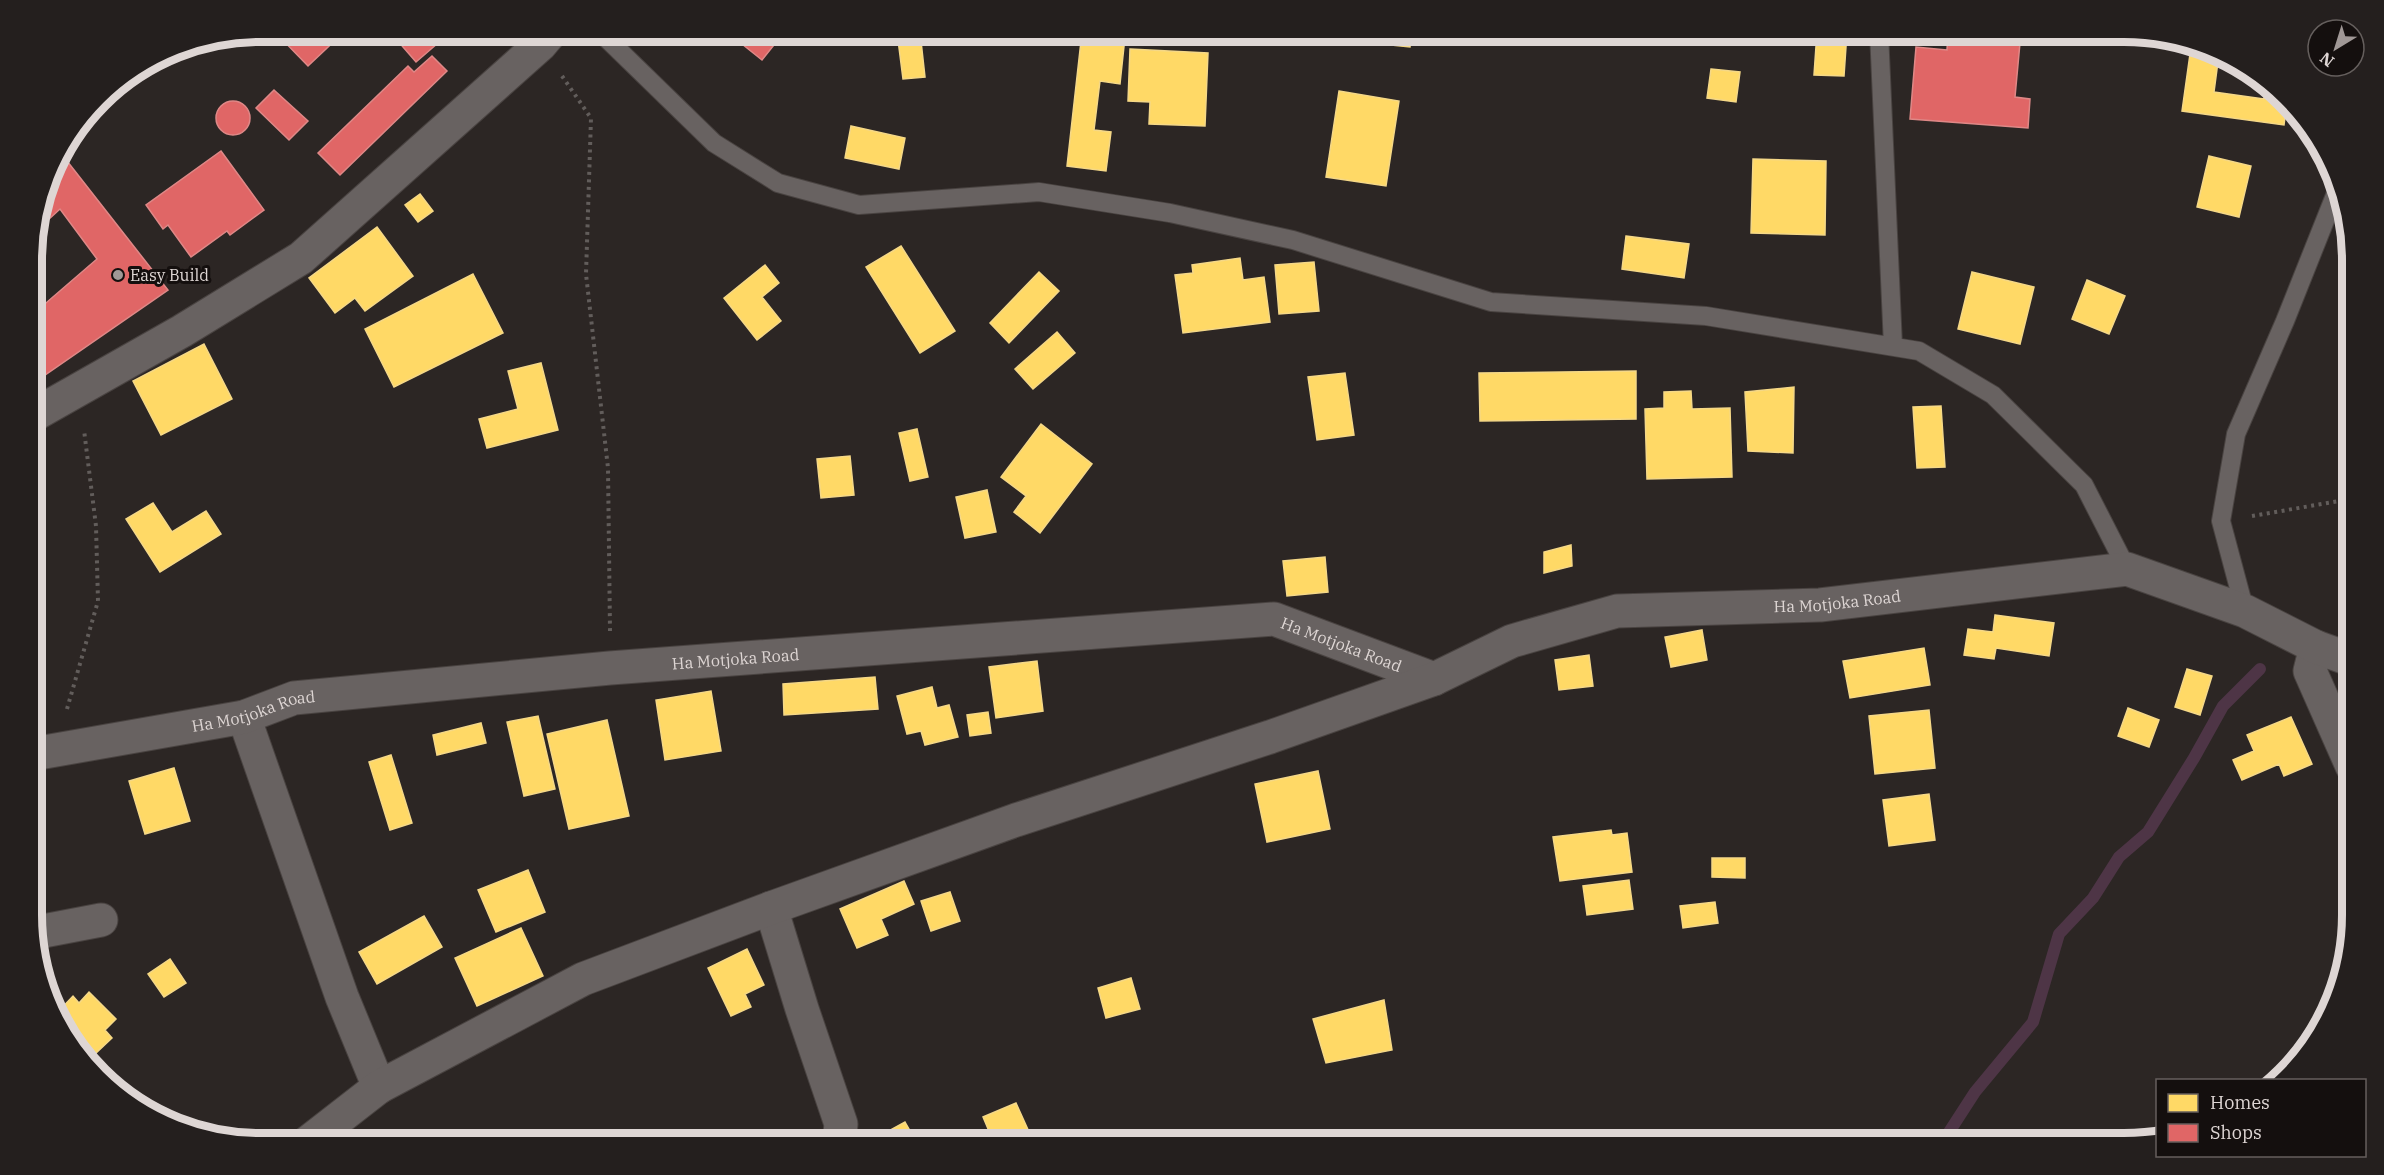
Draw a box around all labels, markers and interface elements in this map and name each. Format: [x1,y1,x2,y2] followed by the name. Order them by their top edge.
[2306,18,2366,78] north arrow
[2316,48,2338,72] text: N
[130,265,209,285] place label: Easy Build
[111,268,125,282] marker: Easy Build
[1773,586,1902,616] street label: Ha Motjoka Road
[1278,613,1405,676] street label: Ha Motjoka Road
[671,644,800,673] street label: Ha Motjoka Road
[190,686,316,736] street label: Ha Motjoka Road
[2156,1079,2366,1157] legend
[2210,1091,2270,1114] text: Homes
[2210,1121,2262,1144] text: Shops

